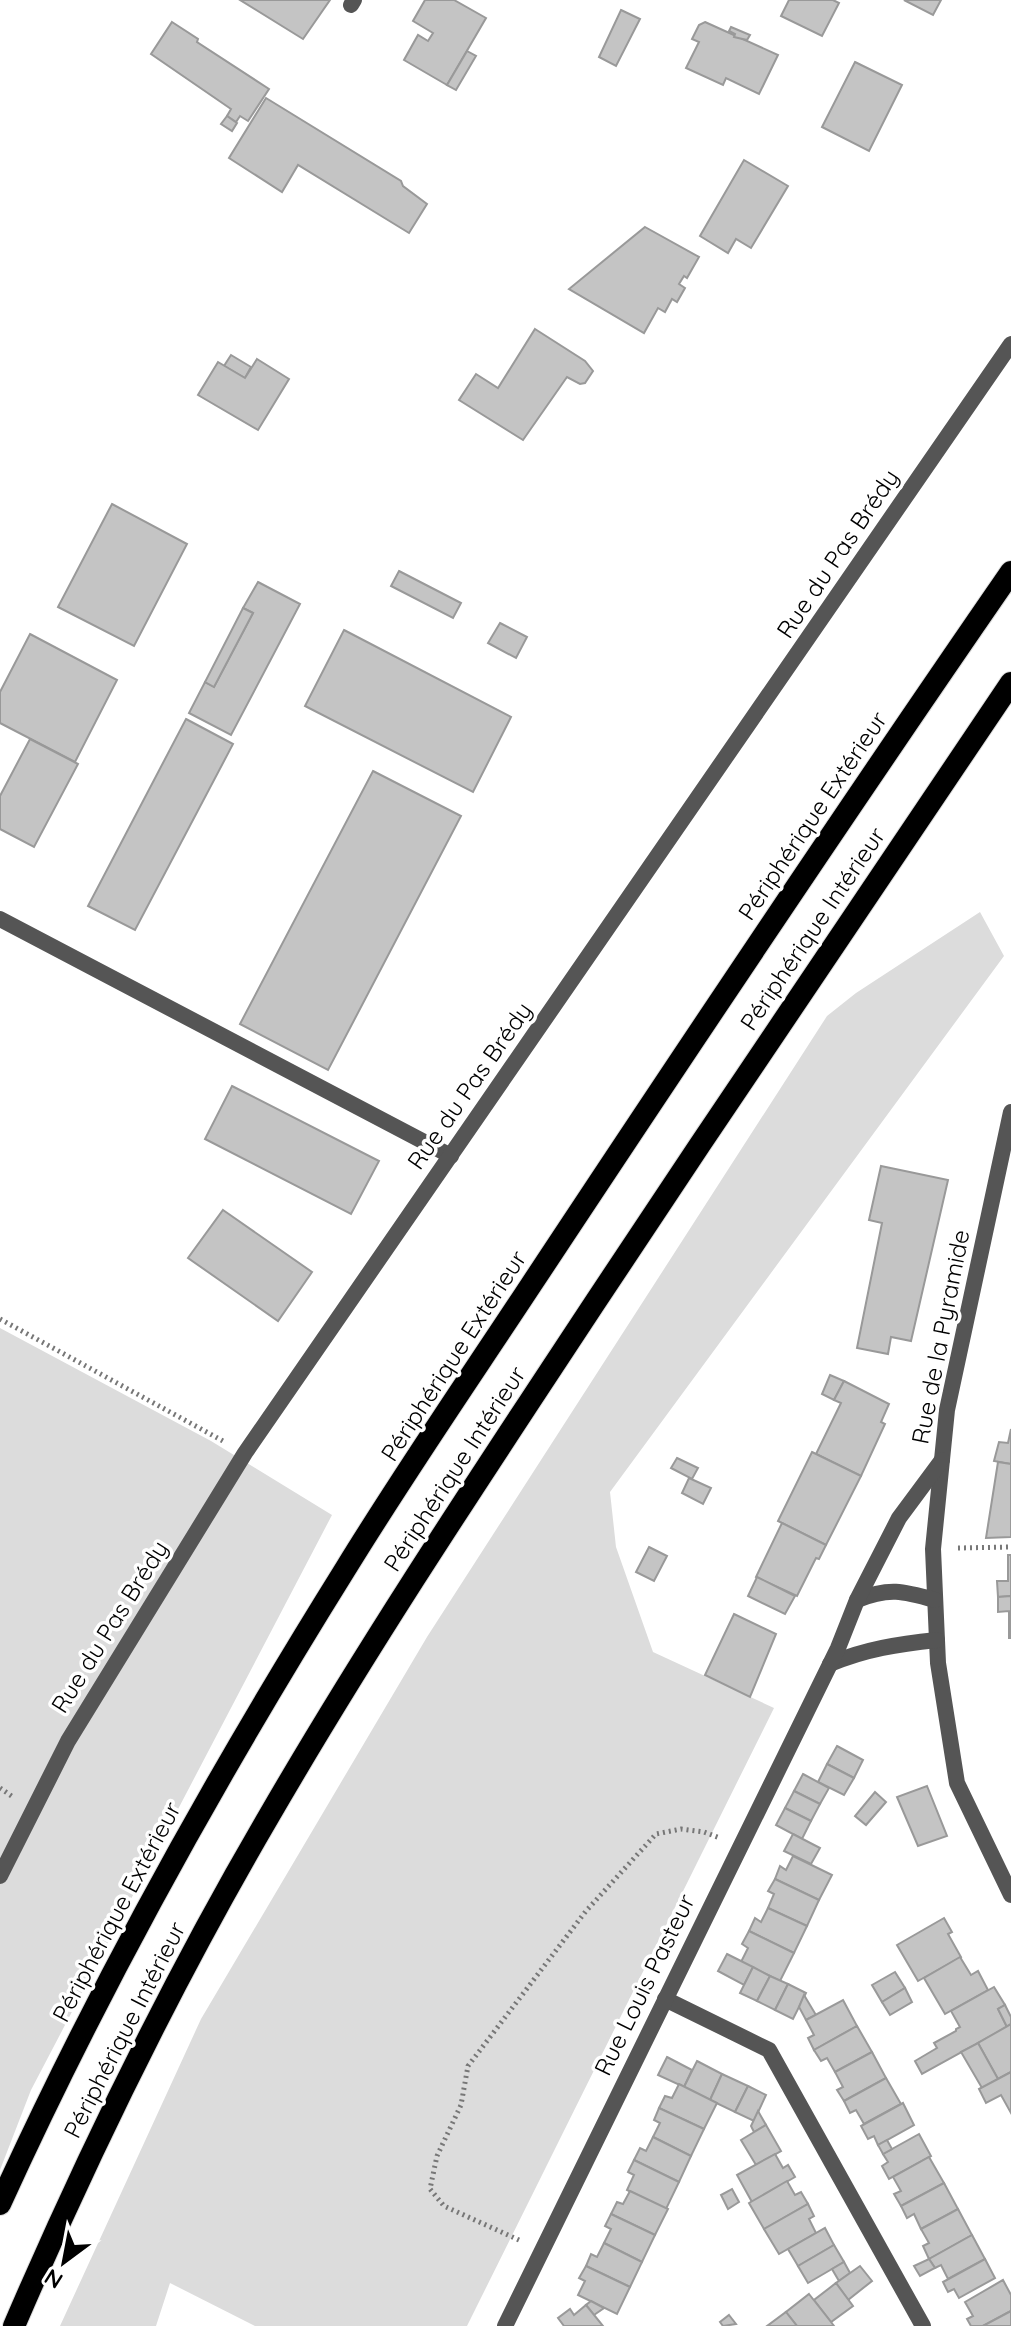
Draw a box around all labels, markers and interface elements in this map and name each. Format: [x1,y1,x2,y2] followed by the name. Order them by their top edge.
[770,463,905,644] street label: Rue du Pas Brédy
[731,705,893,926] street label: Périphérique Extérieur
[733,821,891,1036] street label: Périphérique Intérieur
[400,996,538,1175] street label: Rue du Pas Brédy
[905,1227,976,1447] street label: Rue de la Pyramide
[374,1244,533,1466] street label: Périphérique Extérieur
[377,1360,532,1577] street label: Périphérique Intérieur
[44,1535,174,1718] street label: Rue du Pas Brédy
[45,1796,187,2027] street label: Périphérique Extérieur
[587,1889,701,2080] street label: Rue Louis Pasteur
[57,1916,192,2143] street label: Périphérique Intérieur
[24,2222,104,2302] north arrow
[39,2263,68,2295] text: N

